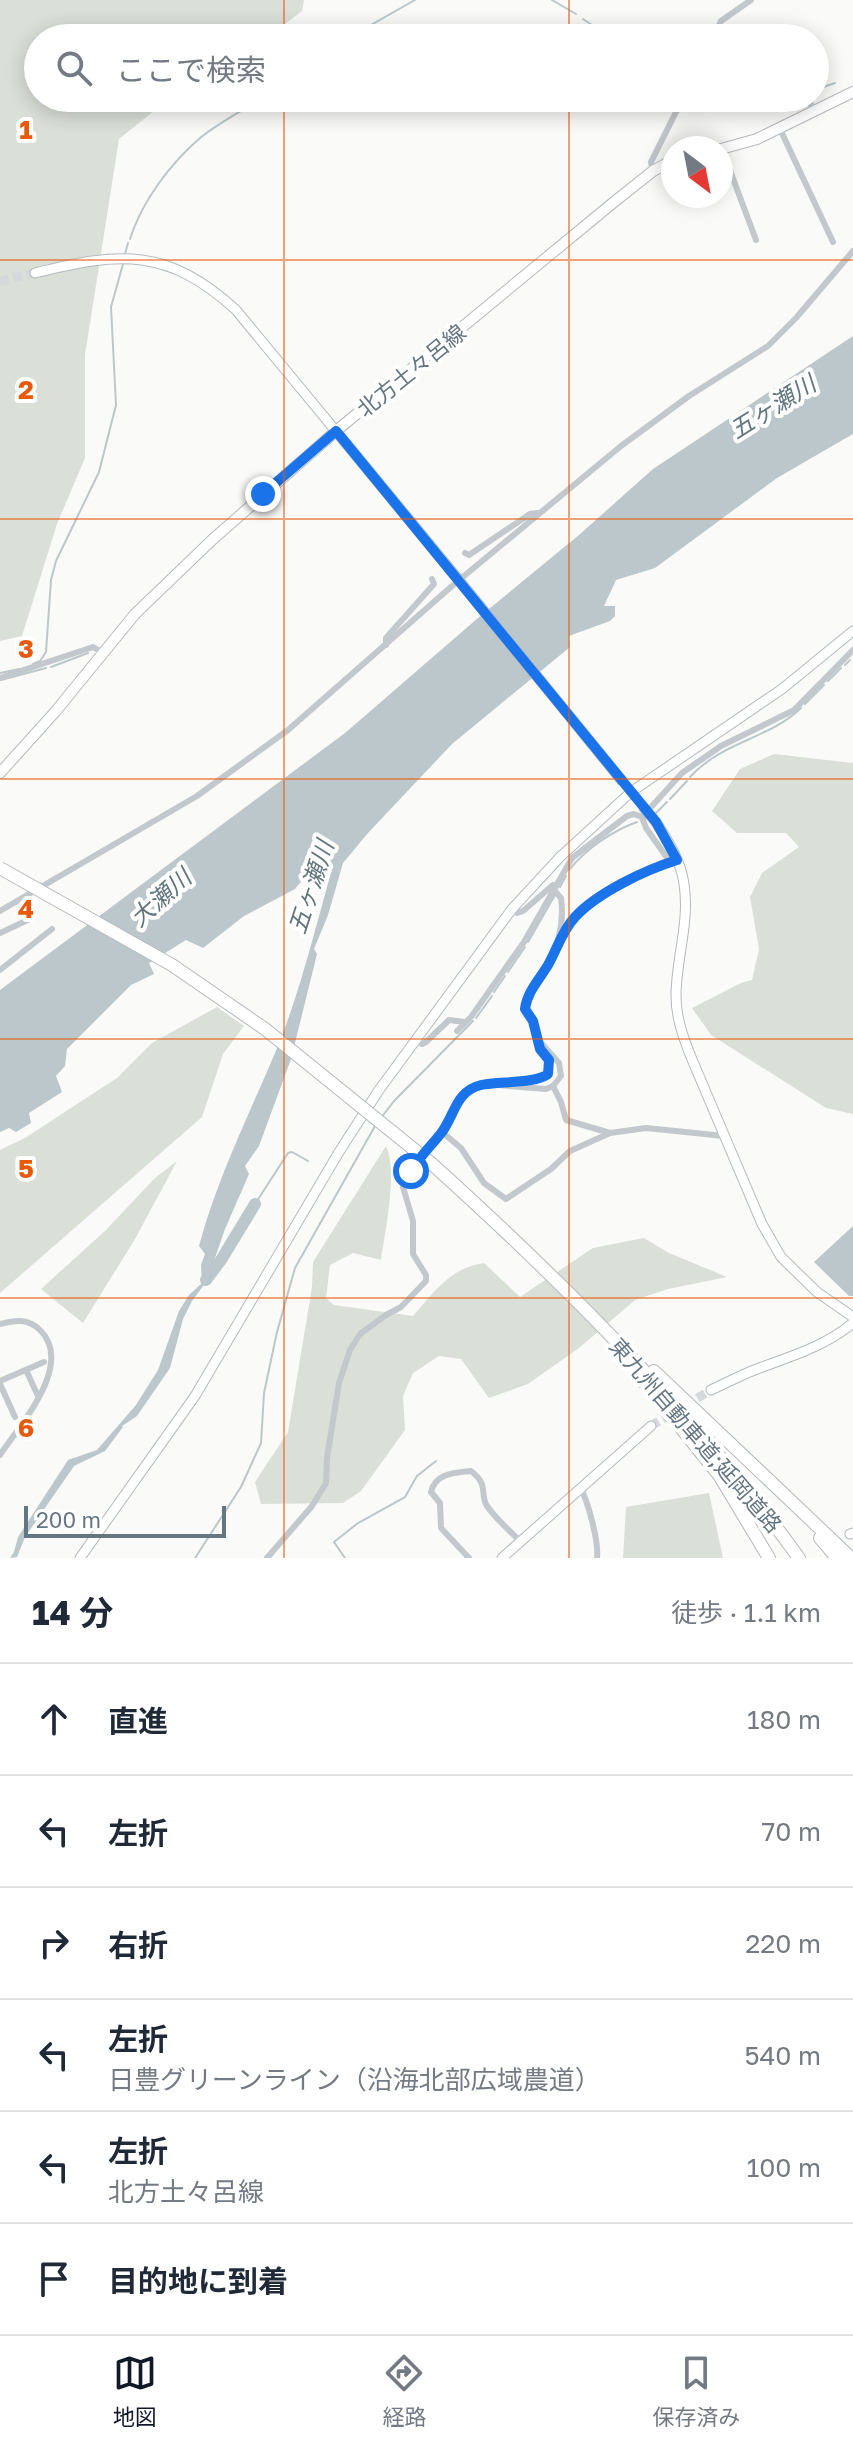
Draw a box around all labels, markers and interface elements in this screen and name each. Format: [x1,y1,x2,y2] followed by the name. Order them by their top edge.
[24,24,829,112] search box
[52,46,96,90] icon: search
[116,52,266,88] text: ここで検索
[19,114,33,145] text: 1
[661,136,733,208] north arrow
[351,318,471,422] street label: 北方土々呂線
[724,367,823,444] water label: 五ヶ瀬川
[18,374,34,405] text: 2
[245,476,281,512] route end
[18,633,34,664] text: 3
[281,834,340,937] water label: 五ヶ瀬川
[124,860,199,932] water label: 大瀬川
[18,893,34,924] text: 4
[18,1153,34,1184] text: 5
[393,1153,429,1189] route start
[604,1332,788,1538] street label: 東九州自動車道;延岡道路
[18,1412,34,1443] text: 6
[24,1502,226,1538] scale bar
[36,1506,101,1533] text: 200 m
[32,1592,113,1632] text: 14 分
[671,1597,821,1628] text: 徒歩 · 1.1 km
[32,1697,76,1741] icon: ahead
[108,1703,168,1739] text: 直進
[747,1704,821,1735] text: 180 m
[32,1809,76,1853] icon: left
[108,1815,168,1851] text: 左折
[762,1816,821,1847] text: 70 m
[32,1921,76,1965] icon: right
[108,1927,168,1963] text: 右折
[745,1928,821,1959] text: 220 m
[108,2021,168,2057] text: 左折
[32,2033,76,2077] icon: left
[744,2040,821,2071] text: 540 m
[108,2064,601,2095] text: 日豊グリーンライン（沿海北部広域農道）
[108,2133,168,2169] text: 左折
[32,2145,76,2189] icon: left
[747,2152,821,2183] text: 100 m
[108,2176,264,2207] text: 北方土々呂線
[32,2257,76,2301] icon: arrive
[108,2263,288,2299] text: 目的地に到着
[113,2351,157,2431] tab: 地図
[382,2351,426,2431] tab: 経路
[652,2351,740,2431] tab: 保存済み

